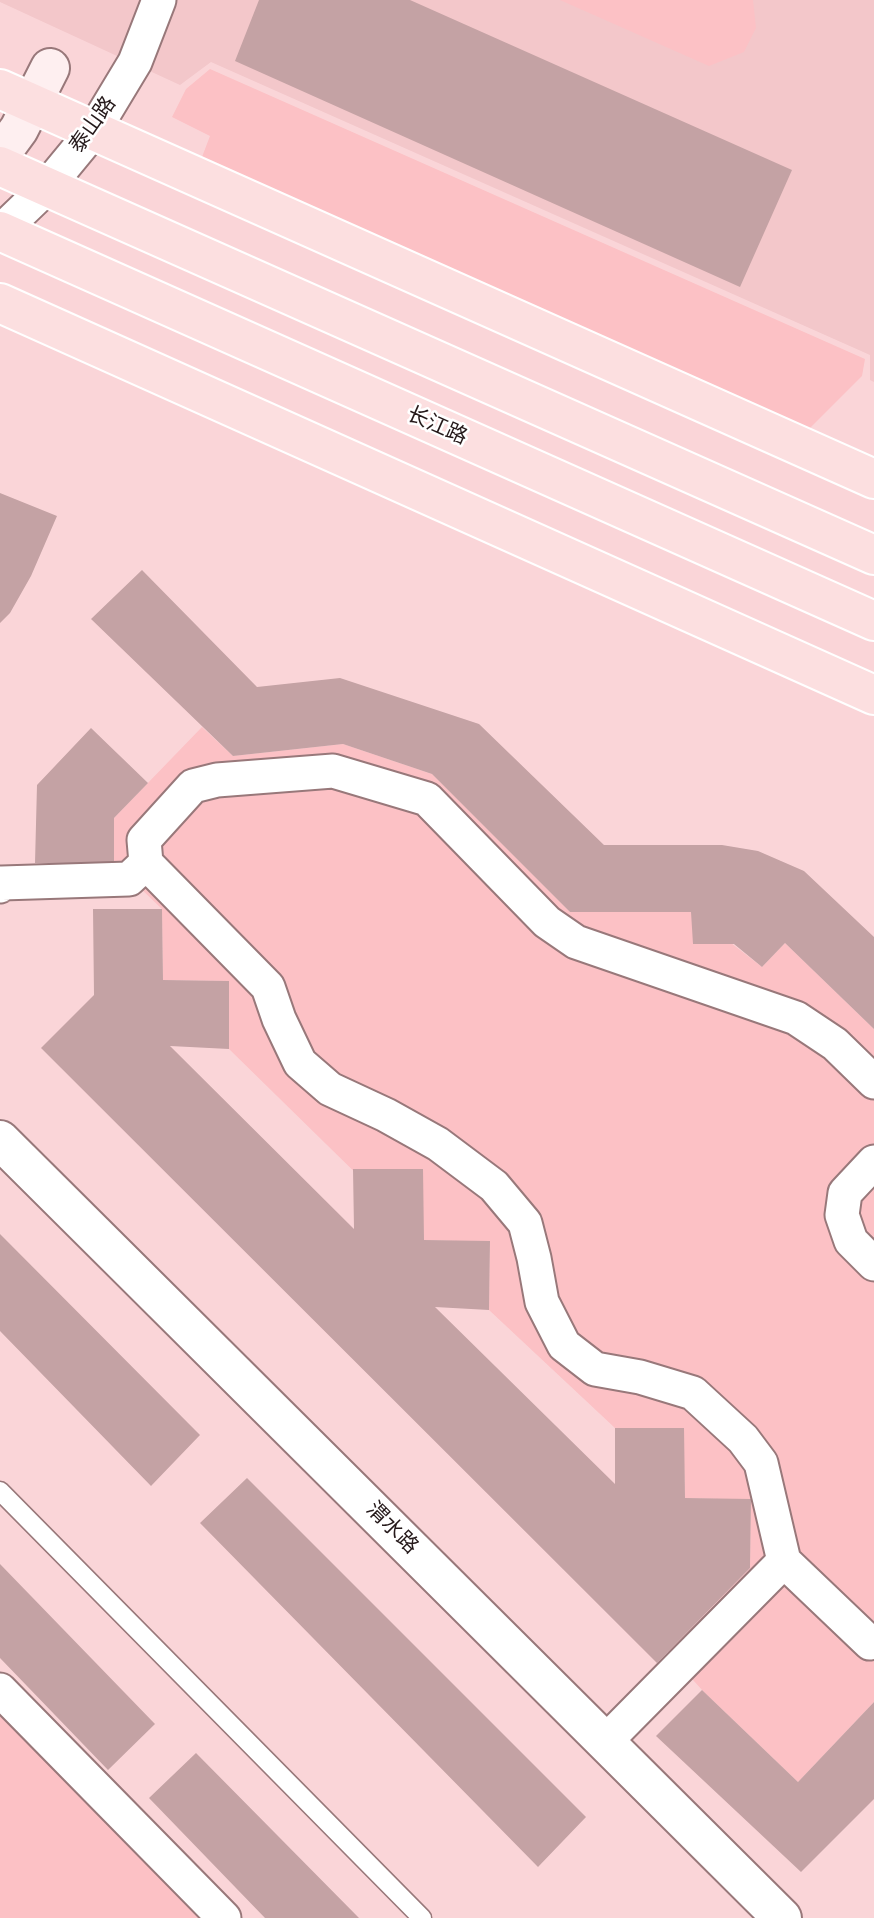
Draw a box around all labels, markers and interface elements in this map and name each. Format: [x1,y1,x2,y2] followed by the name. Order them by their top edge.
[65,92,121,158] street label: 泰山路
[403,402,471,450] street label: 长江路
[361,1497,423,1559] street label: 渭水路

